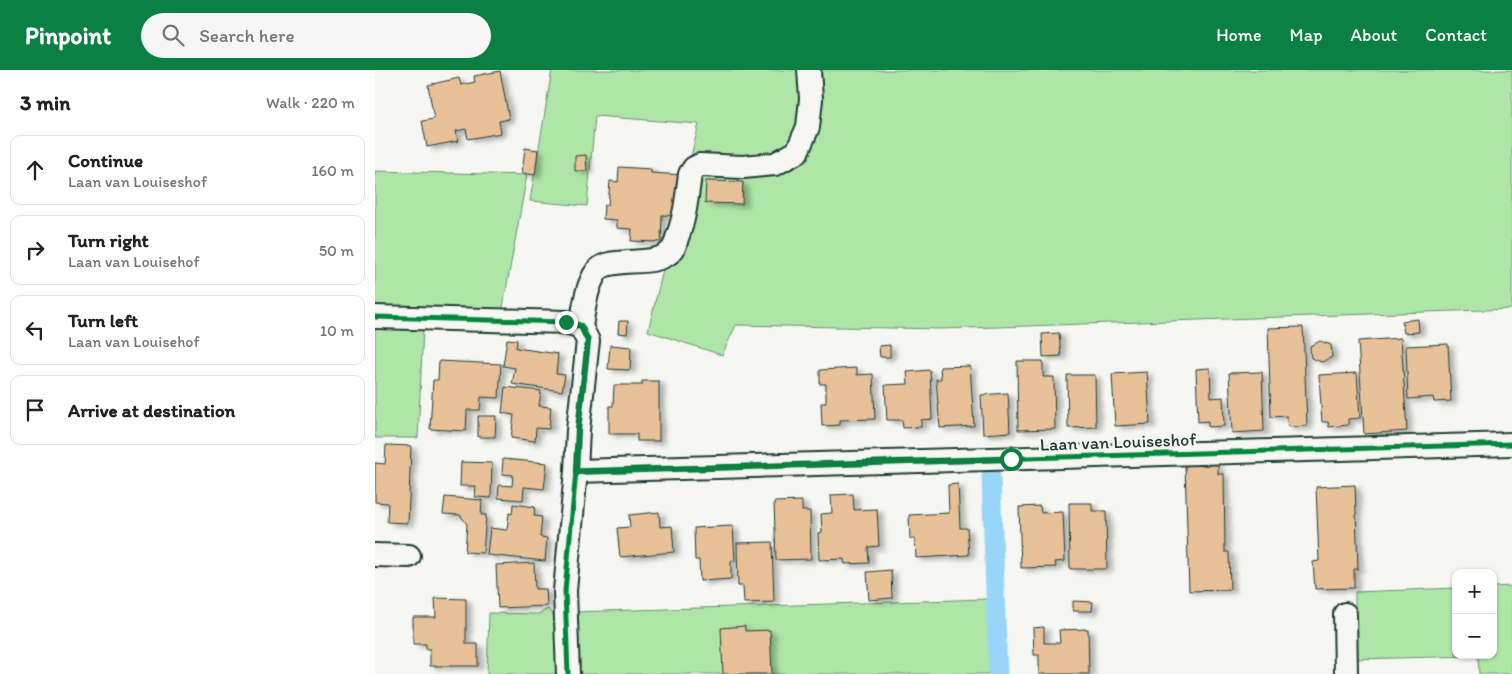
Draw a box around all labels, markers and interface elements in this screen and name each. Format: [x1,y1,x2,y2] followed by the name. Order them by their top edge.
[141,13,491,58] search box
[25,21,111,50] text: Pinpoint
[159,21,187,49] icon: search
[199,24,294,47] text: Search here
[1216,24,1262,46] text: Home
[1290,24,1323,46] text: Map
[1351,24,1397,46] text: About
[1425,24,1487,46] text: Contact
[20,90,70,115] text: 3 min
[266,93,355,112] text: Walk · 220 m
[68,149,143,172] text: Continue
[21,156,49,184] icon: ahead
[311,161,354,180] text: 160 m
[68,172,207,191] text: Laan van Louiseshof
[68,229,149,252] text: Turn right
[21,236,49,264] icon: right
[319,241,354,260] text: 50 m
[68,252,200,271] text: Laan van Louisehof
[68,309,138,332] text: Turn left
[555,311,578,334] route end
[21,316,49,344] icon: left
[320,321,354,340] text: 10 m
[68,332,200,351] text: Laan van Louisehof
[21,396,49,424] icon: arrive
[68,399,235,422] text: Arrive at destination
[1039,428,1197,456] street label: Laan van Louiseshof
[1000,448,1023,471] route start
[1452,569,1497,659] map controls
[1452,569,1497,614] button: +
[1452,614,1497,659] button: −

